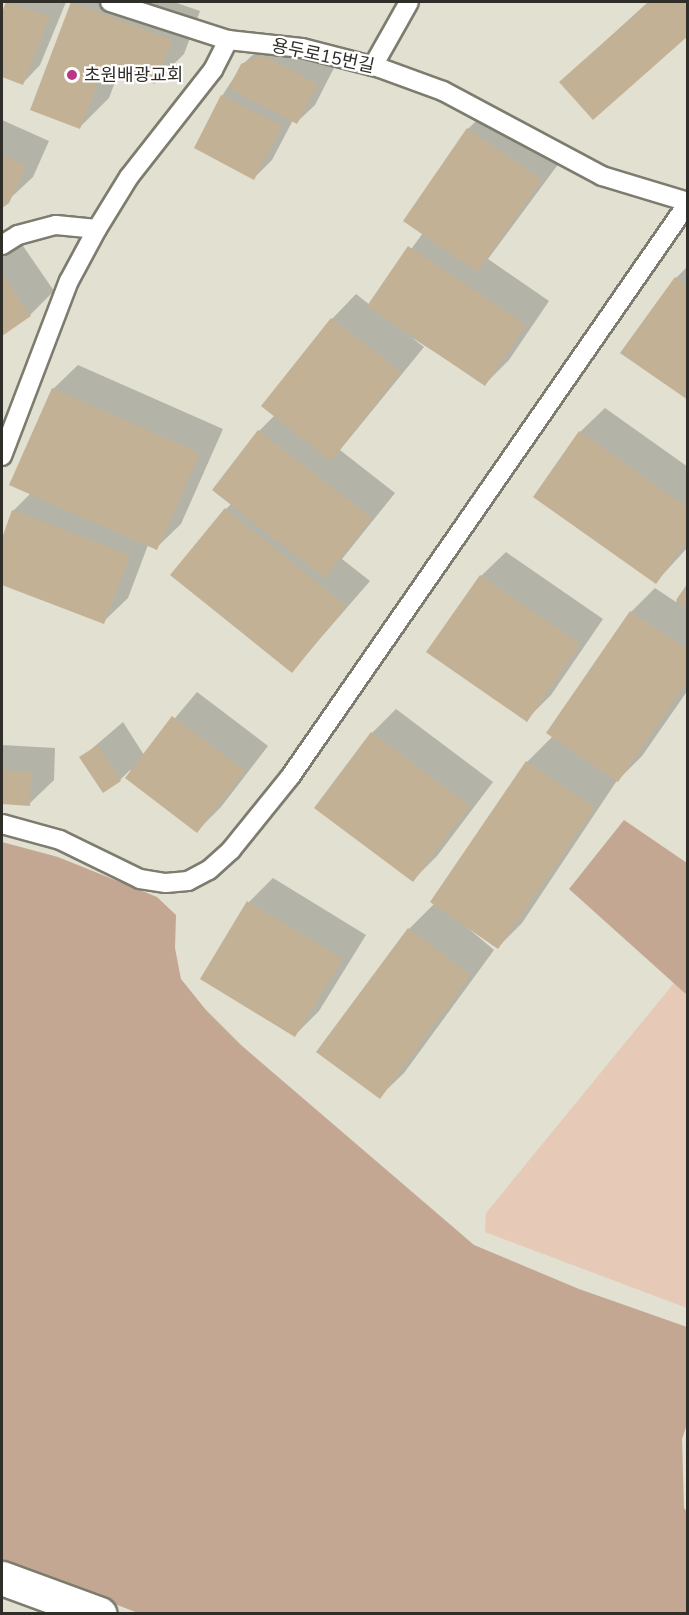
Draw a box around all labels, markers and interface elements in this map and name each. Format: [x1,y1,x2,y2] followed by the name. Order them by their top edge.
[270,35,376,77] street label: 용두로15번길
[84,64,183,86] place label: 초원배광교회
[65,68,79,82] marker: 초원배광교회

